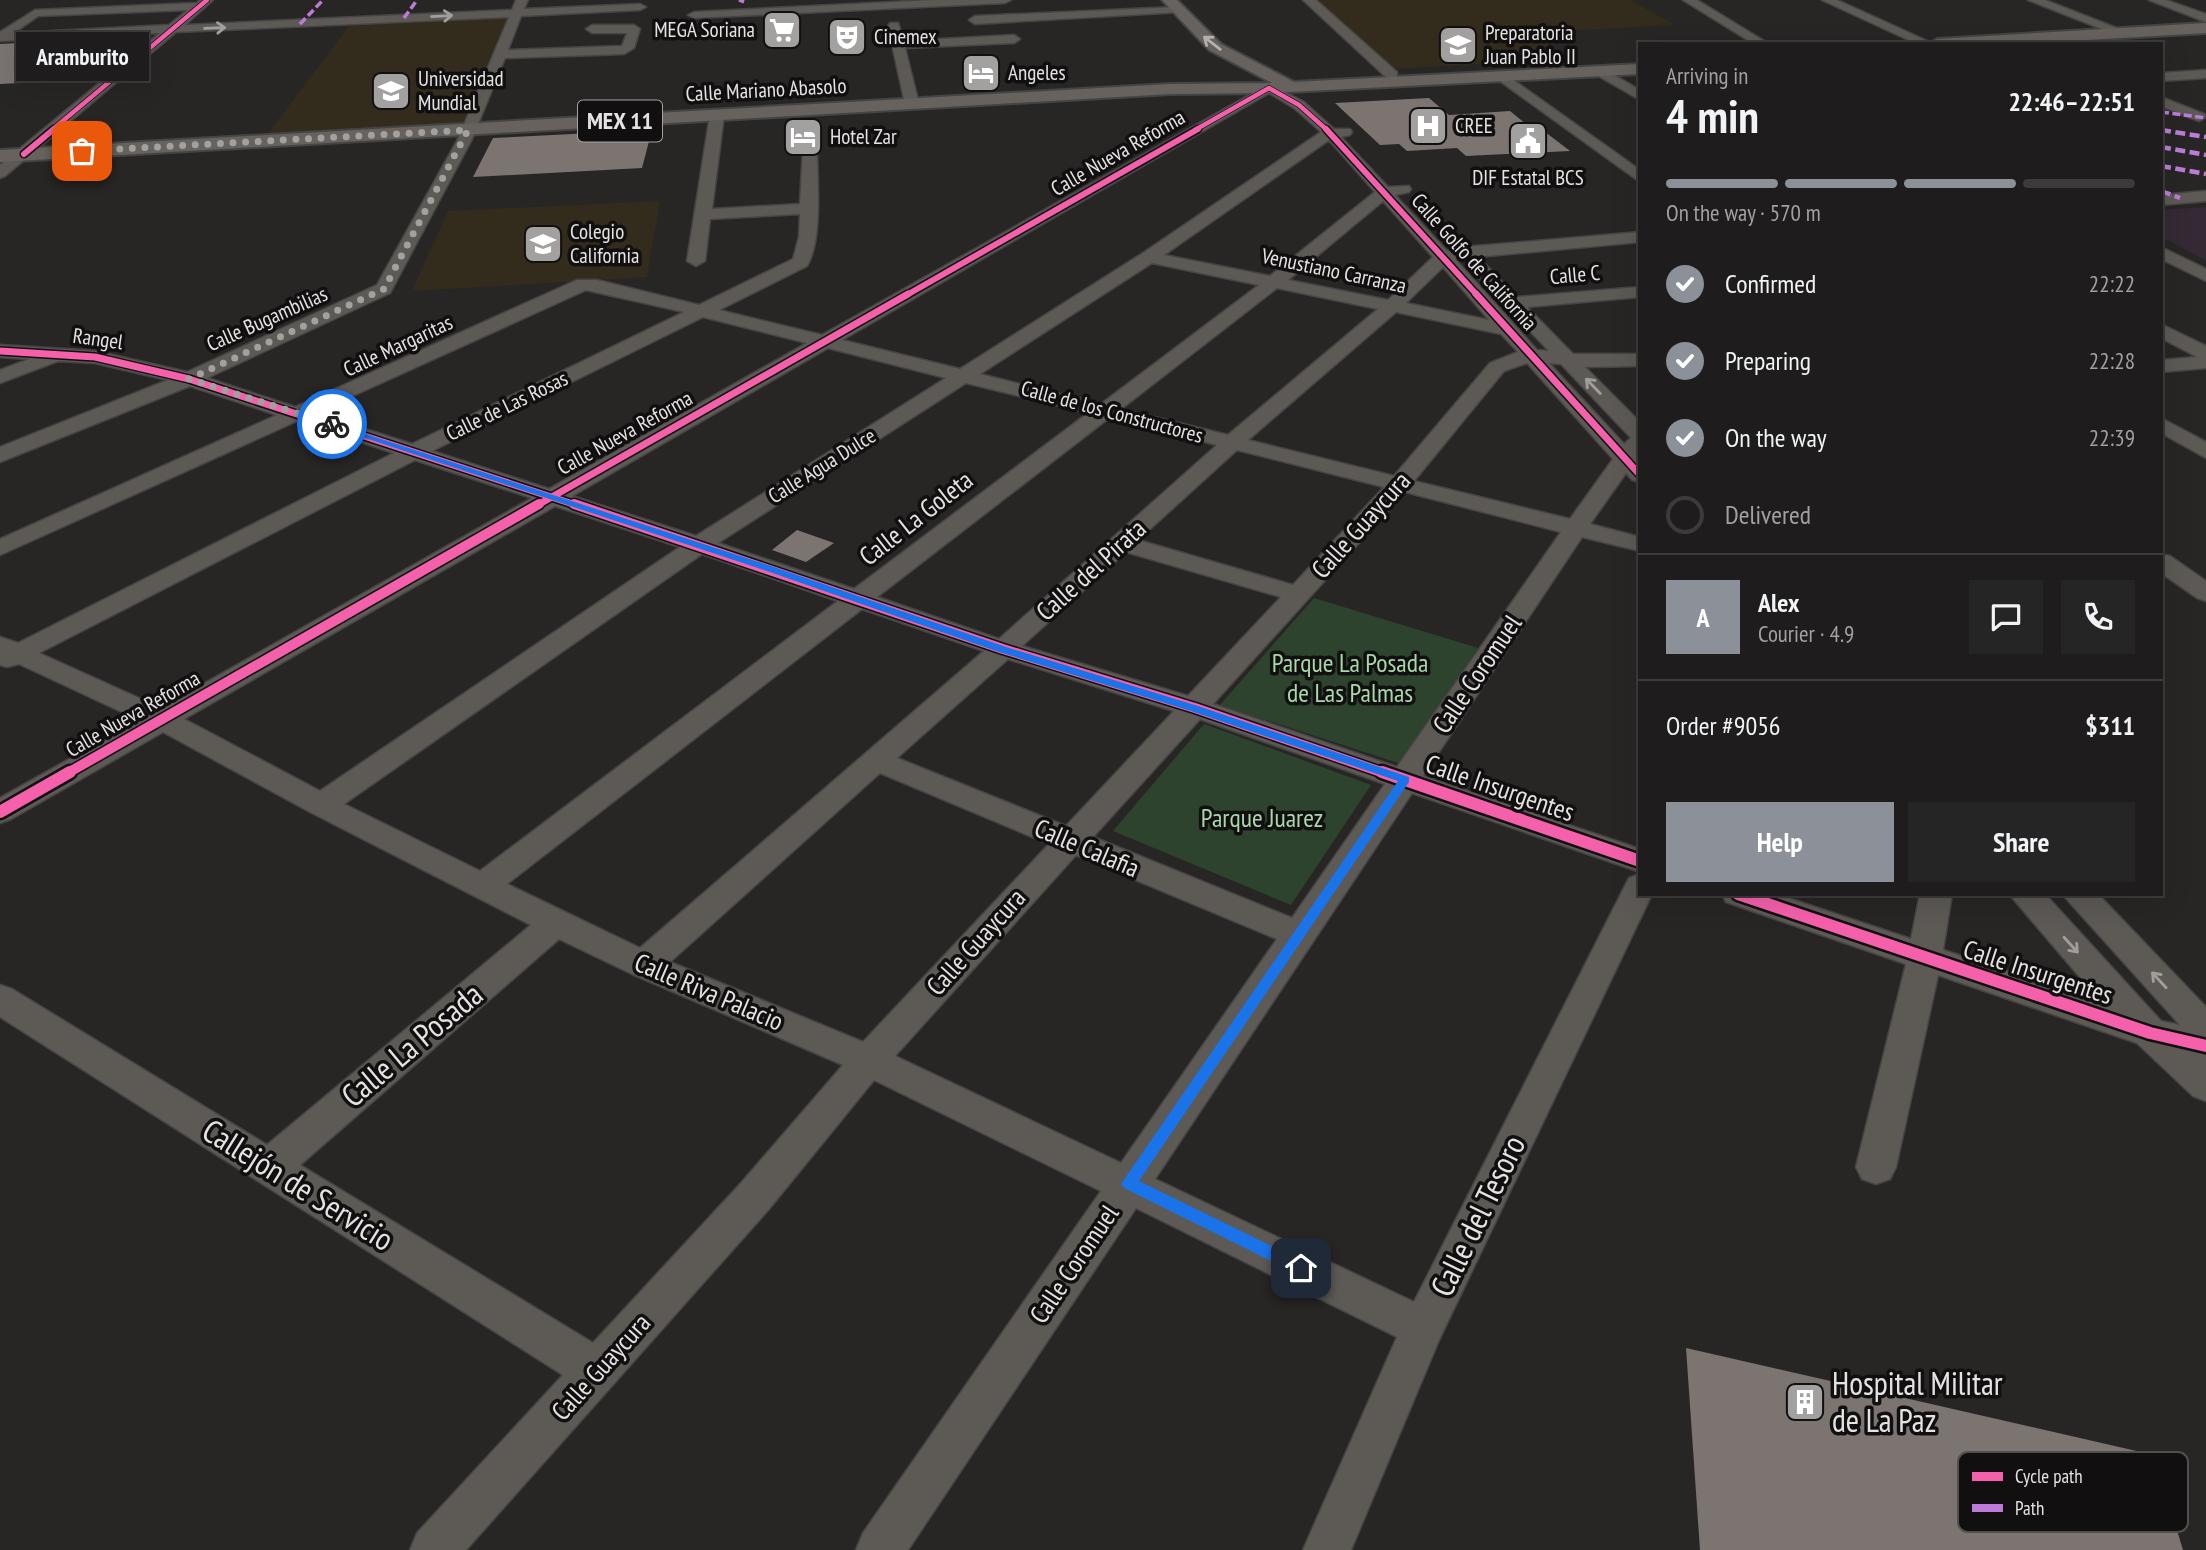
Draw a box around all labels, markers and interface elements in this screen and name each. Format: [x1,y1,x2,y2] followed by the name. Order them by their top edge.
[761,9,803,51] supermarket icon: MEGA Soriana
[431,10,454,23] one-way arrow
[654,16,755,43] place label: MEGA Soriana
[826,16,868,58] theatre icon: Cinemex
[1484,19,1576,70] place label: Preparatoria Juan Pablo II
[203,21,226,34] one-way arrow
[874,23,937,50] place label: Cinemex
[1437,24,1479,66] school or university icon: Preparatoria Juan Pablo II
[15,32,148,81] callout: Aramburito
[1204,35,1222,51] one-way arrow
[36,42,129,71] text: Aramburito
[960,52,1002,94] hotel icon: Angeles
[1008,59,1066,86] place label: Angeles
[1666,61,1748,90] text: Arriving in
[418,65,504,116] place label: Universidad Mundial
[370,70,412,112] school or university icon: Universidad Mundial
[685,72,847,107] street label: Calle Mariano Abasolo
[2008,85,2135,118] text: 22:46–22:51
[1666,86,1759,146] text: 4 min
[578,100,662,141] road number: MEX 11
[1046,103,1190,202] street label: Calle Nueva Reforma
[1407,105,1449,147] hospital icon: CREE
[1455,112,1493,139] place label: CREE
[782,116,824,158] hotel icon: Hotel Zar
[1507,120,1549,162] public building icon: DIF Estatal BCS
[52,121,112,181] pin
[830,123,897,150] place label: Hotel Zar
[63,132,101,170] icon: bag
[1472,164,1584,191] place label: DIF Estatal BCS
[1406,187,1543,336] street label: Calle Golfo de California
[1666,198,1821,227] text: On the way · 570 m
[570,218,639,269] place label: Colegio California
[522,223,564,265] school or university icon: Colegio California
[1258,242,1409,299] street label: Venustiano Carranza
[1549,259,1602,290] street label: Calle C
[1666,265,1704,303] icon: check
[1725,267,1816,300] text: Confirmed
[2089,269,2135,298] text: 22:22
[202,280,331,357] street label: Calle Bugambilias
[339,309,457,383] street label: Calle Margaritas
[71,322,125,355] street label: Rangel
[1666,342,1704,380] icon: check
[1725,344,1811,377] text: Preparing
[2089,346,2135,375] text: 22:28
[441,364,572,447] street label: Calle de Las Rosas
[1018,374,1206,449] street label: Calle de los Constructores
[1584,378,1601,395] one-way arrow
[552,384,697,481] street label: Calle Nueva Reforma
[297,389,367,459] courier
[313,405,351,443] icon: bike
[1666,419,1704,457] icon: check
[1725,421,1827,454] text: On the way
[763,422,880,509] street label: Calle Agua Dulce
[2089,423,2135,452] text: 22:39
[852,463,979,572] street label: Calle La Goleta
[1304,464,1417,585] street label: Calle Guaycura
[1725,498,1811,531] text: Delivered
[1029,512,1152,628] street label: Calle del Pirata
[1969,580,2043,654] button: chat
[2061,580,2135,654] button: phone
[1758,586,1799,619] text: Alex
[1696,601,1710,634] text: A
[1425,608,1528,739] street label: Calle Coromuel
[1758,619,1854,648] text: Courier · 4.9
[1272,646,1428,709] park label: Parque La Posada de Las Palmas
[61,664,205,763] street label: Calle Nueva Reforma
[1666,709,1781,742] text: Order #9056
[2085,709,2135,742] text: $311
[1422,747,1579,828] street label: Calle Insurgentes
[1201,801,1323,834] park label: Parque Juarez
[1666,802,1894,882] button: Help
[1908,802,2135,882] button: Share
[1030,811,1145,884] street label: Calle Calafia
[919,881,1032,1002] street label: Calle Guaycura
[1959,932,2117,1011] street label: Calle Insurgentes
[2063,936,2079,954] one-way arrow
[630,945,789,1038] street label: Calle Riva Palacio
[2151,971,2167,989] one-way arrow
[332,973,491,1116] street label: Calle La Posada
[195,1109,402,1260] street label: Callejón de Servicio
[1420,1128,1534,1303] street label: Calle del Tesoro
[1022,1198,1125,1329] street label: Calle Coromuel
[1271,1238,1331,1298] pin
[1282,1249,1320,1287] icon: home
[544,1306,657,1427] street label: Calle Guaycura
[1832,1362,2003,1441] place label: Hospital Militar de La Paz
[1784,1381,1826,1423] building icon: Hospital Militar de La Paz
[1958,1452,2188,1532] legend
[2015,1464,2083,1488] text: Cycle path
[2015,1496,2044,1520] text: Path

